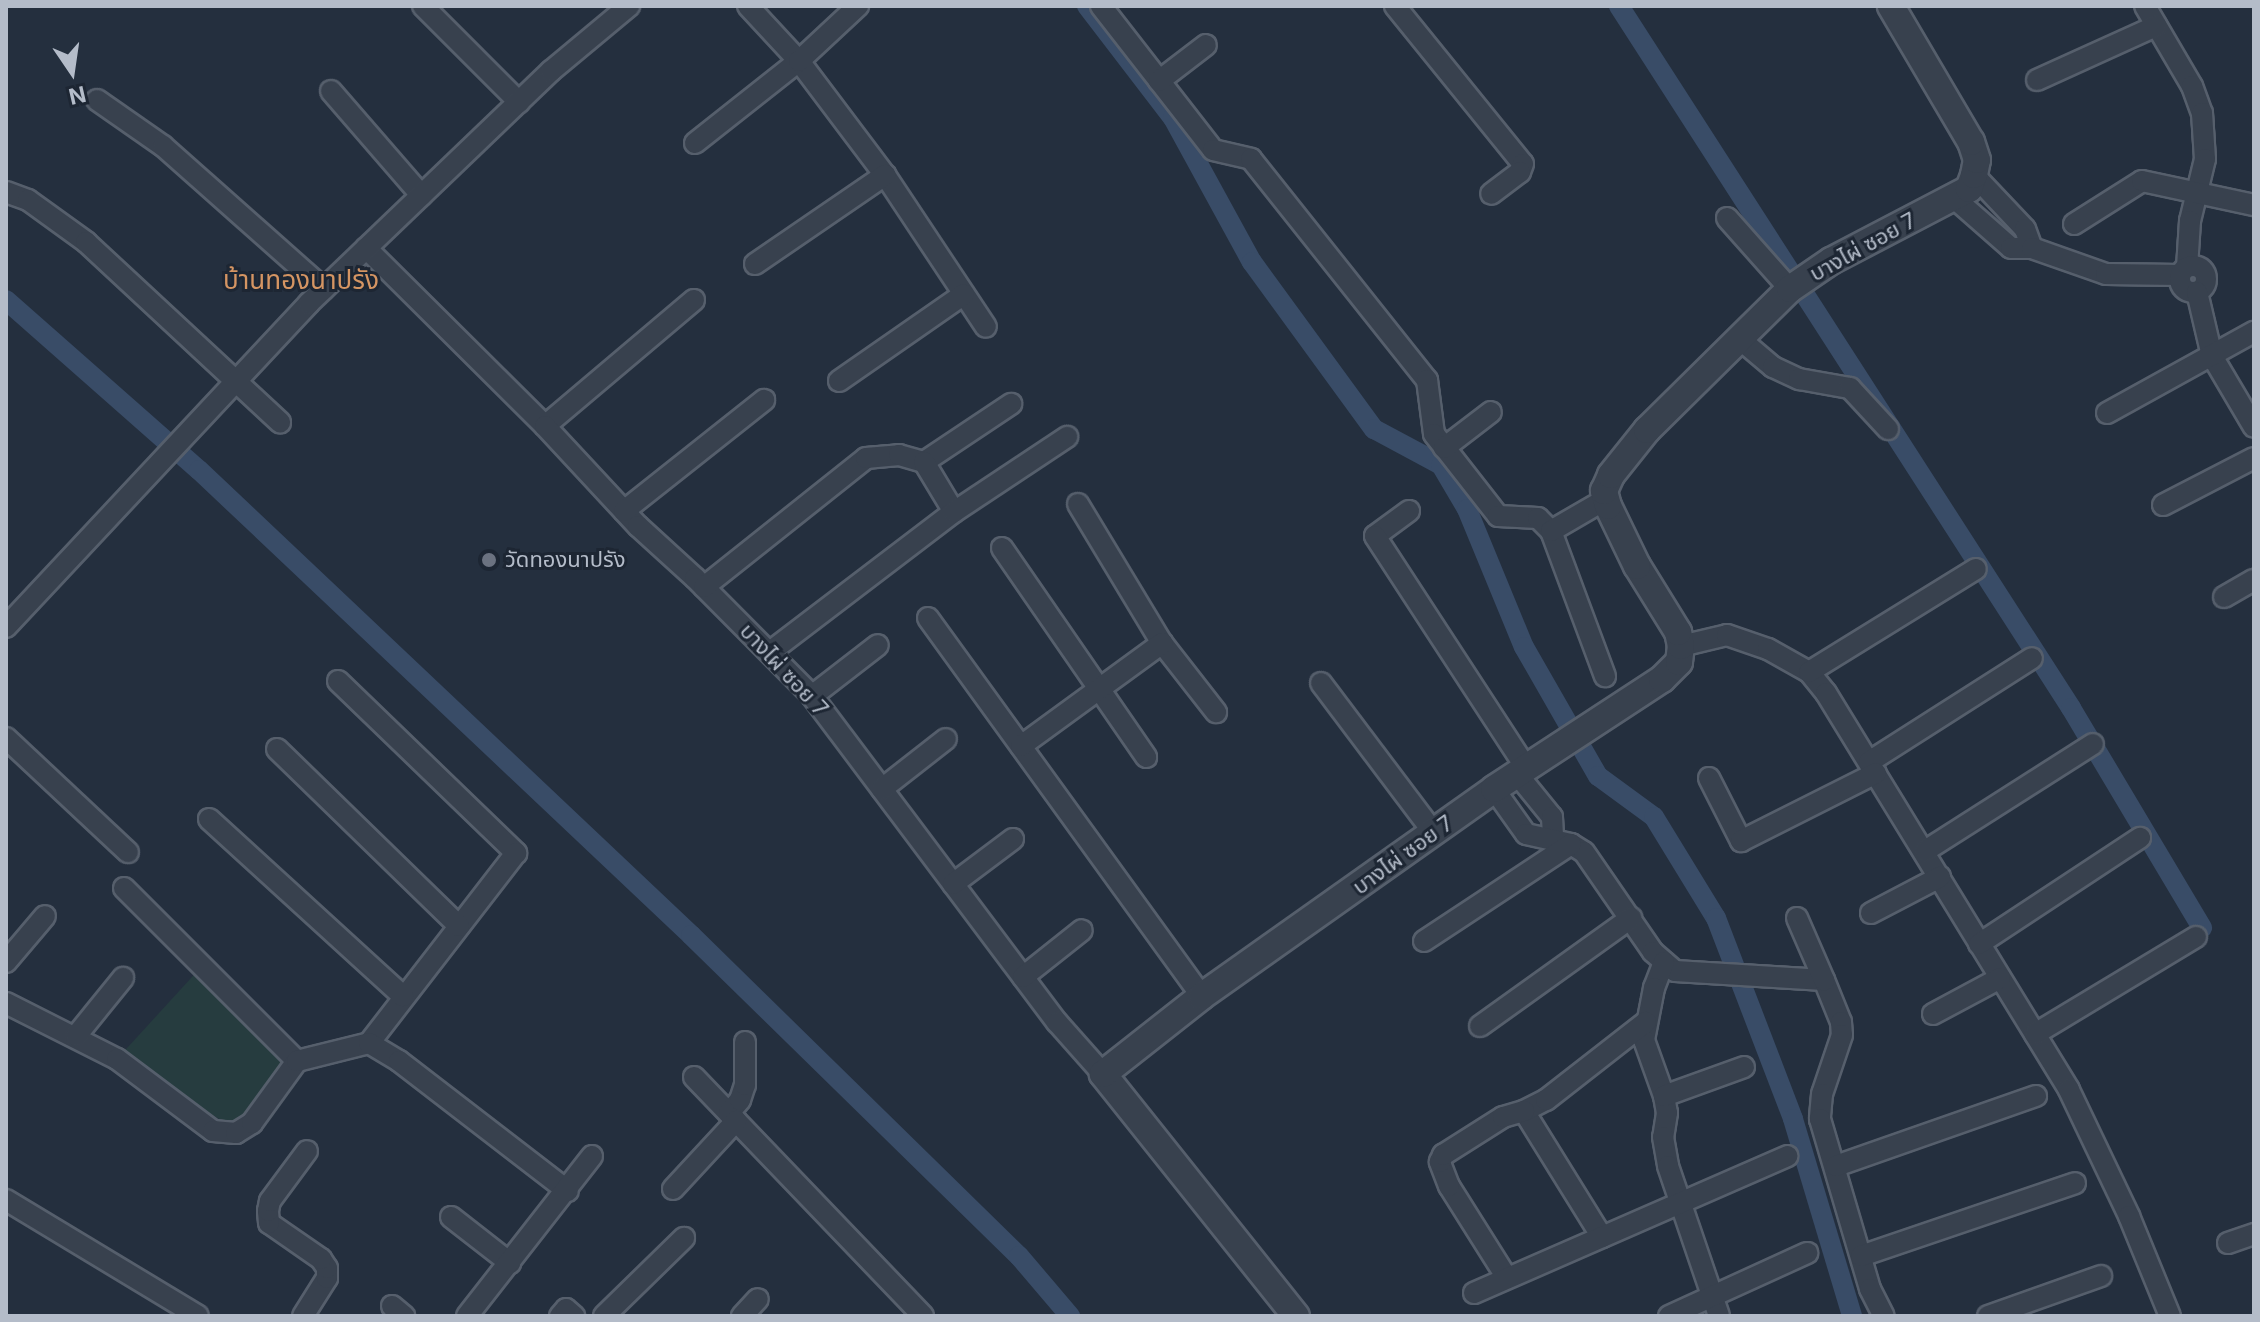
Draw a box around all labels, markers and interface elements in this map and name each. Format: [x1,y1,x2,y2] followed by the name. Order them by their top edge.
[32,32,112,112] north arrow
[66,81,88,110] text: N
[1805,207,1921,287] street label: บางไผ่ ซอย 7
[223,264,379,296] district label: บ้านทองนาปรัง
[505,547,625,573] place label: วัดทองนาปรัง
[480,551,498,569] marker: วัดทองนาปรัง
[734,618,834,722] street label: บางไผ่ ซอย 7
[1348,810,1458,900] street label: บางไผ่ ซอย 7

